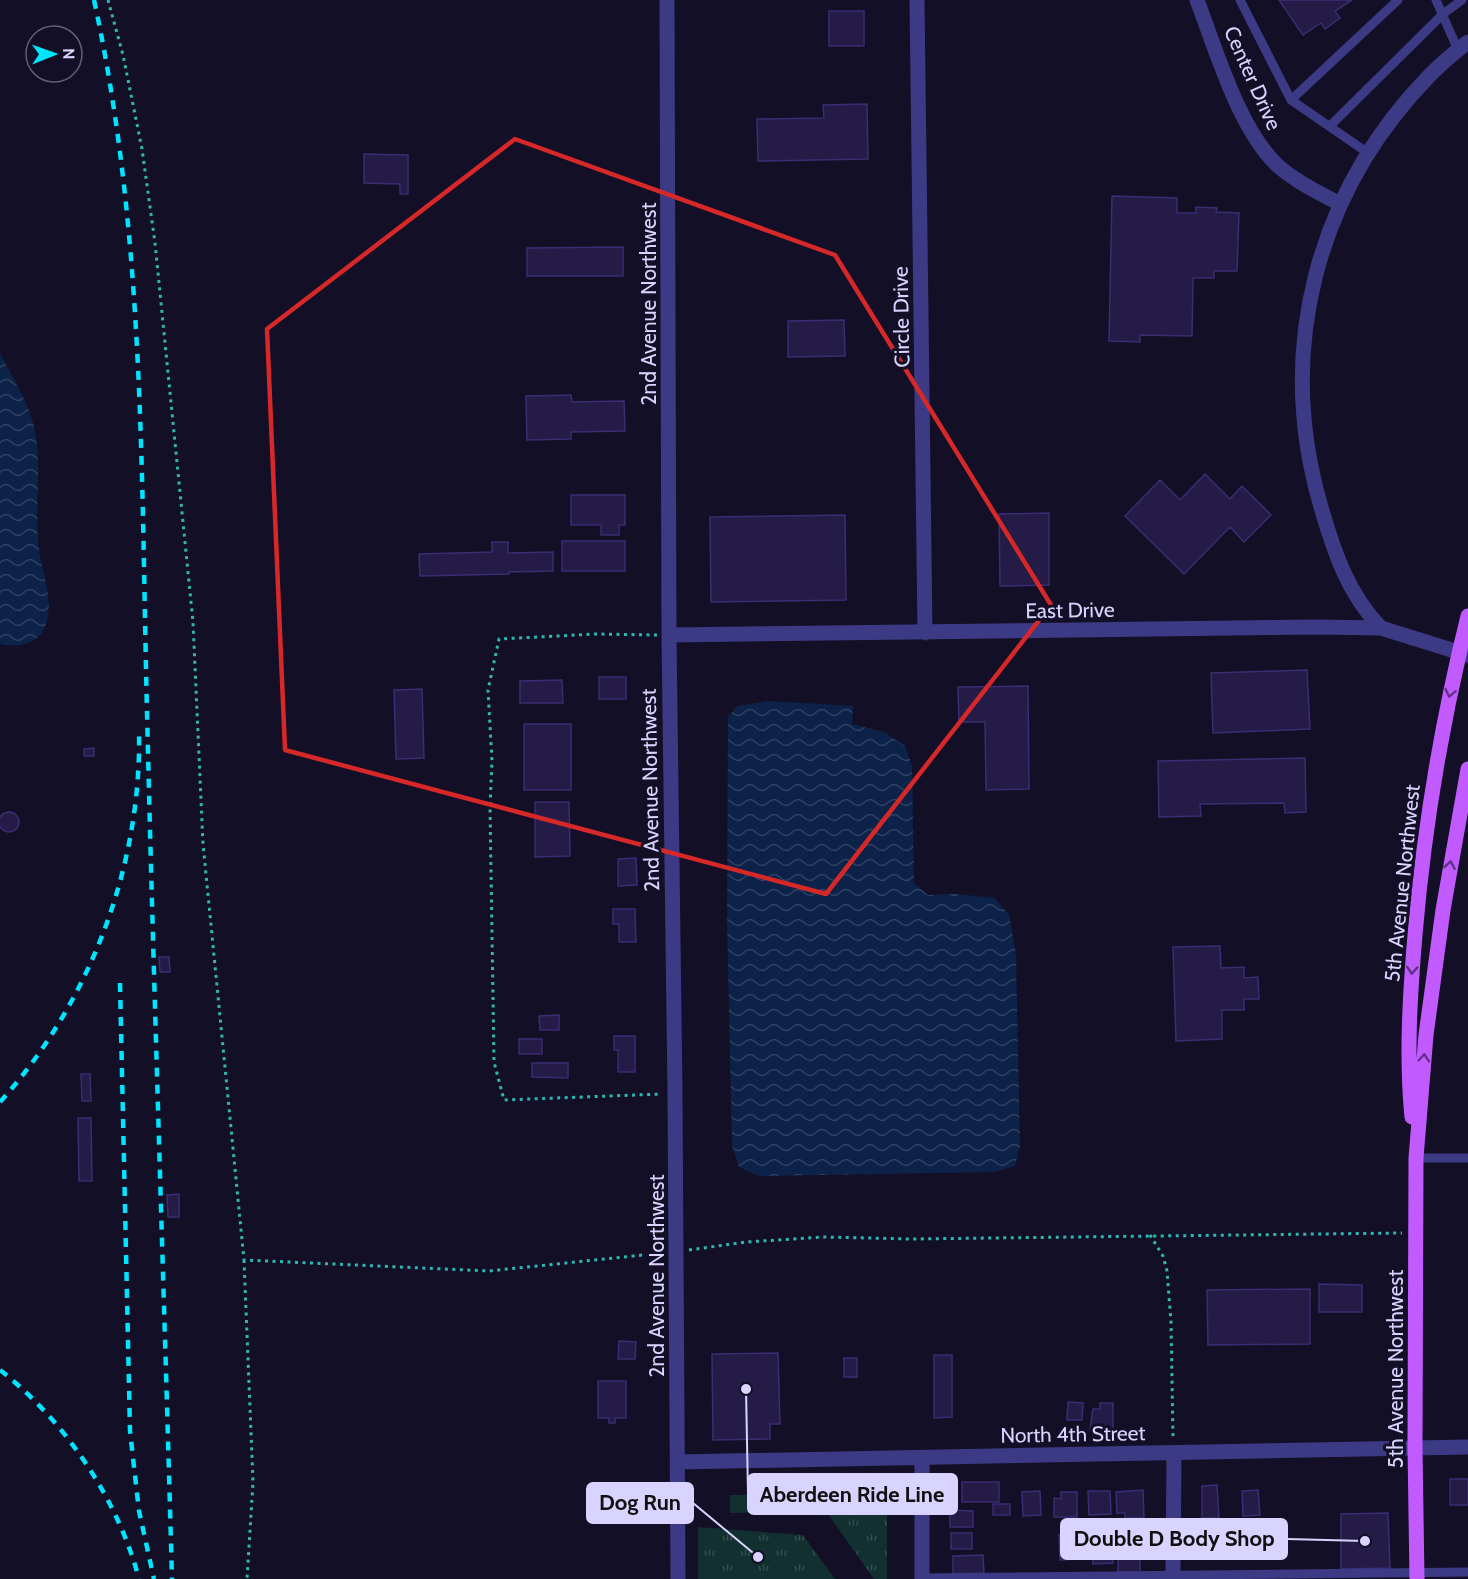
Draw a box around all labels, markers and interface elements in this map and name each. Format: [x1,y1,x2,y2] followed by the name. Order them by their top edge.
[1219,22,1287,134] street label: Center Drive
[24,24,84,84] north arrow
[59,48,78,60] text: N
[636,202,661,406] street label: 2nd Avenue Northwest
[888,266,914,368] street label: Circle Drive
[1025,597,1115,623] street label: East Drive
[636,688,664,892] street label: 2nd Avenue Northwest
[1444,688,1457,698] one-way arrow
[1379,783,1425,983] street label: 5th Avenue Northwest
[1444,861,1456,870] one-way arrow
[1406,965,1419,974] one-way arrow
[1417,1054,1430,1063] one-way arrow
[644,1174,669,1378] street label: 2nd Avenue Northwest
[1383,1270,1408,1468] street label: 5th Avenue Northwest
[1000,1420,1146,1448] street label: North 4th Street
[748,1474,957,1514] callout: Aberdeen Ride Line
[760,1481,944,1508] text: Aberdeen Ride Line
[587,1483,693,1523] callout: Dog Run
[599,1489,681,1516] text: Dog Run
[1061,1519,1287,1559] callout: Double D Body Shop
[1073,1525,1275,1552] text: Double D Body Shop

